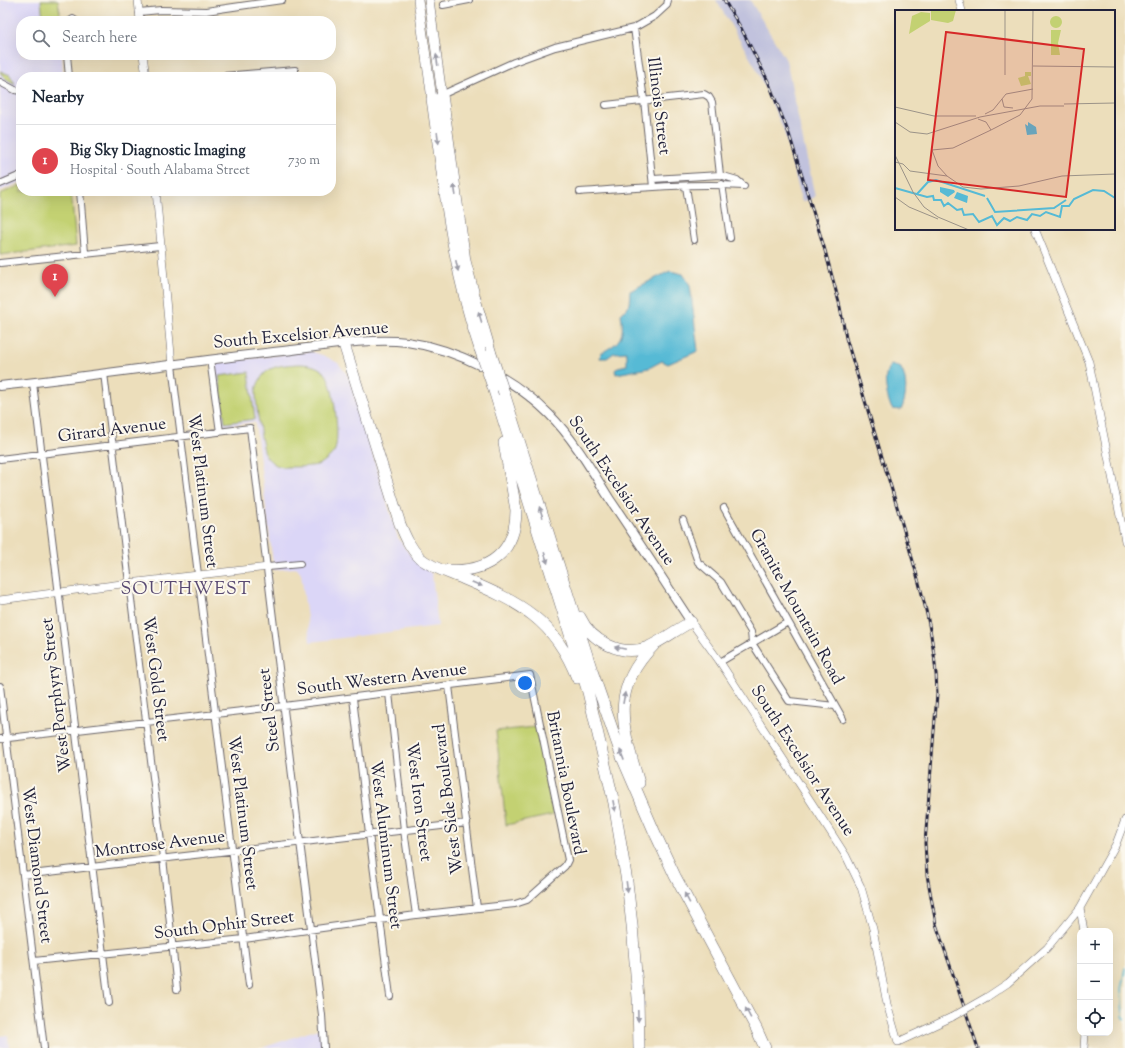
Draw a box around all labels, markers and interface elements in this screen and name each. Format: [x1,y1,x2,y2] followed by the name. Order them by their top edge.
[895,10,1115,230] inset map
[16,16,336,60] search box
[30,27,52,49] icon: search
[62,28,137,49] text: Search here
[434,54,440,66] one-way arrow
[640,56,676,156] street label: Illinois Street
[32,86,84,110] text: Nearby
[435,132,441,144] one-way arrow
[70,141,246,162] text: Big Sky Diagnostic Imaging
[43,152,47,170] text: 1
[288,152,320,170] text: 730 m
[70,162,250,180] text: Hospital · South Alabama Street
[452,183,458,196] one-way arrow
[454,260,460,272] one-way arrow
[42,264,68,297] pin: 1
[477,311,483,323] one-way arrow
[212,316,390,356] street label: South Excelsior Avenue
[562,411,680,571] street label: South Excelsior Avenue
[56,412,168,450] street label: Girard Avenue
[181,413,223,570] street label: West Platinum Street
[538,506,544,518] one-way arrow
[743,525,849,690] street label: Granite Mountain Road
[543,553,549,565] one-way arrow
[121,577,251,603] district label: SOUTHWEST
[471,581,482,587] one-way arrow
[135,615,175,743] street label: West Gold Street
[36,616,78,774] street label: West Porphyry Street
[613,645,626,651] one-way arrow
[296,658,468,702] street label: South Western Avenue
[253,667,287,753] street label: Steel Street
[515,673,535,693] your location
[744,681,860,841] street label: South Excelsior Avenue
[621,692,627,705] one-way arrow
[539,709,591,858] street label: Britannia Boulevard
[428,722,470,876] street label: West Side Boulevard
[221,735,263,892] street label: West Platinum Street
[399,741,437,863] street label: West Iron Street
[618,749,624,761] one-way arrow
[363,759,407,931] street label: West Aluminum Street
[14,785,58,945] street label: West Diamond Street
[612,800,618,812] one-way arrow
[93,825,227,865] street label: Montrose Avenue
[624,880,631,893] one-way arrow
[683,892,690,904] one-way arrow
[153,905,296,947] street label: South Ophir Street
[1077,928,1113,1036] map controls
[1077,928,1113,964] button: +
[1077,964,1113,1000] button: −
[1077,1000,1113,1036] button: locate
[744,1007,751,1019] one-way arrow
[635,1010,641,1023] one-way arrow

